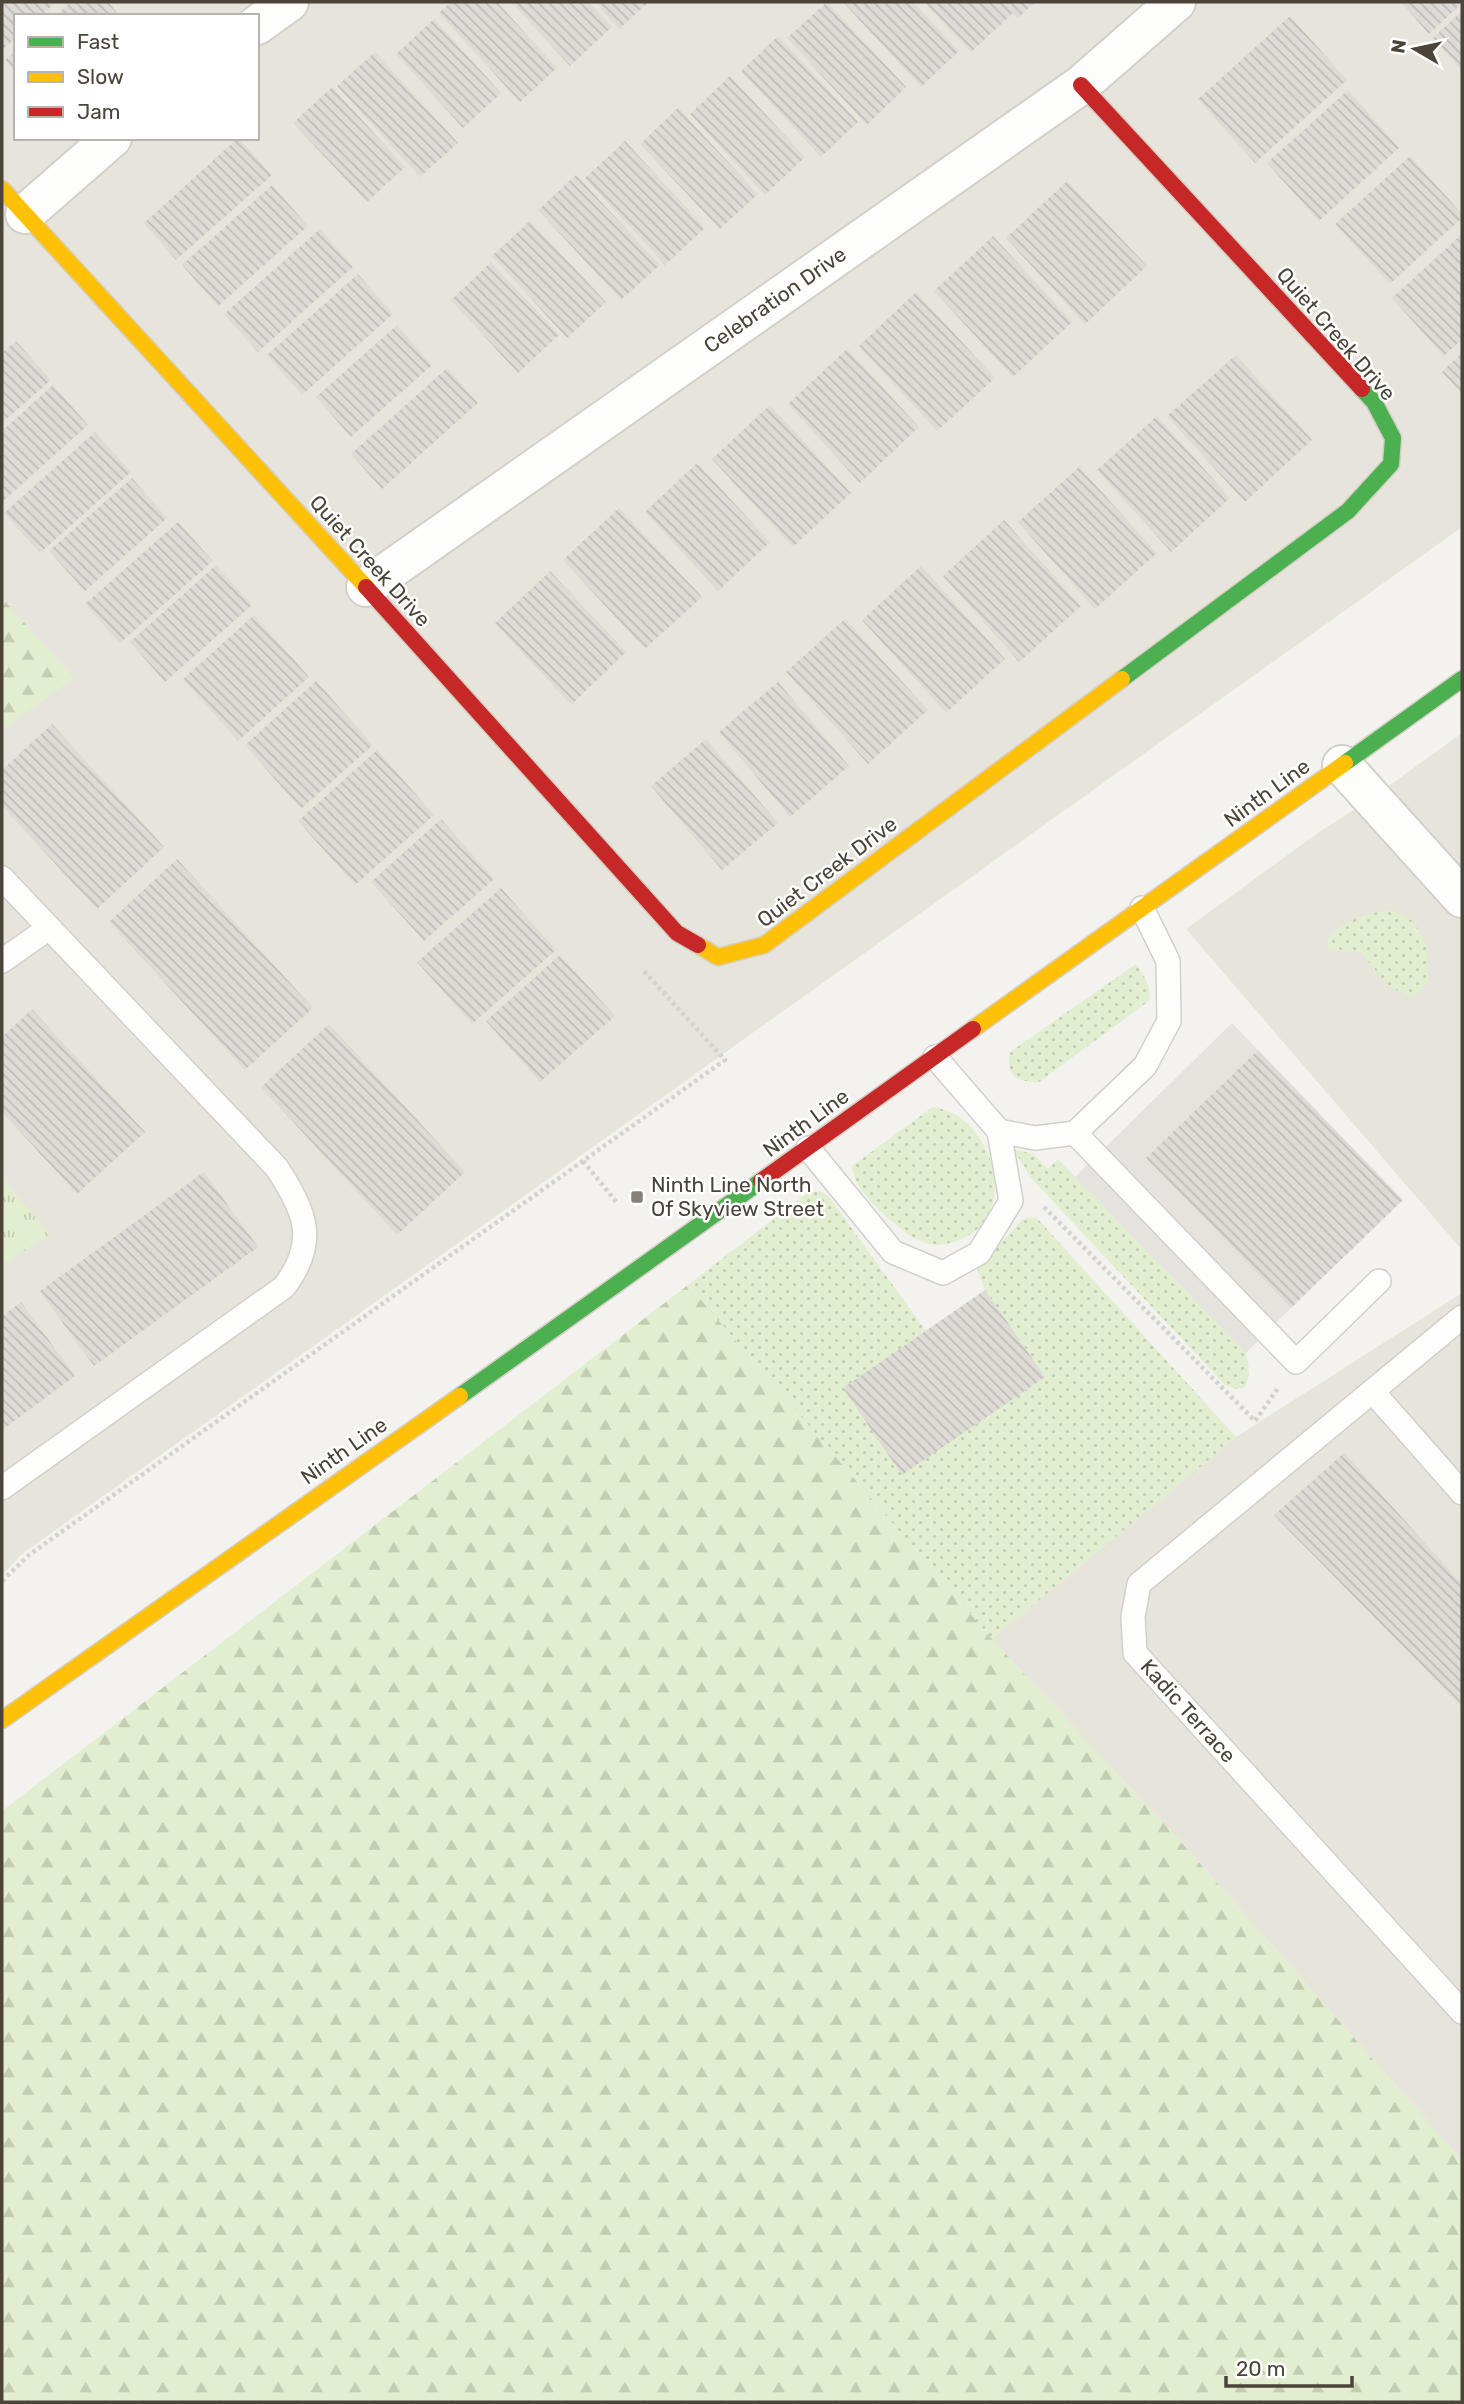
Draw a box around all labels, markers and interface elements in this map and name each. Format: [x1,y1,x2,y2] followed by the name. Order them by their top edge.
[14,14,259,140] legend
[1380,14,1450,84] north arrow
[77,29,119,54] text: Fast
[1386,38,1411,55] text: N
[77,64,124,89] text: Slow
[77,99,121,124] text: Jam
[699,241,851,358] street label: Celebration Drive
[1272,262,1401,405] street label: Quiet Creek Drive
[305,490,436,632] street label: Quiet Creek Drive
[1219,753,1314,832] street label: Ninth Line
[752,811,902,932] street label: Quiet Creek Drive
[758,1083,853,1162] street label: Ninth Line
[651,1172,824,1221] place label: Ninth Line North Of Skyview Street
[629,1189,645,1205] marker: Ninth Line North Of Skyview Street
[296,1412,392,1489] street label: Ninth Line
[1135,1654,1241,1768] street label: Kadic Terrace
[1226,2344,1352,2388] scale bar
[1236,2356,1285,2381] text: 20 m

